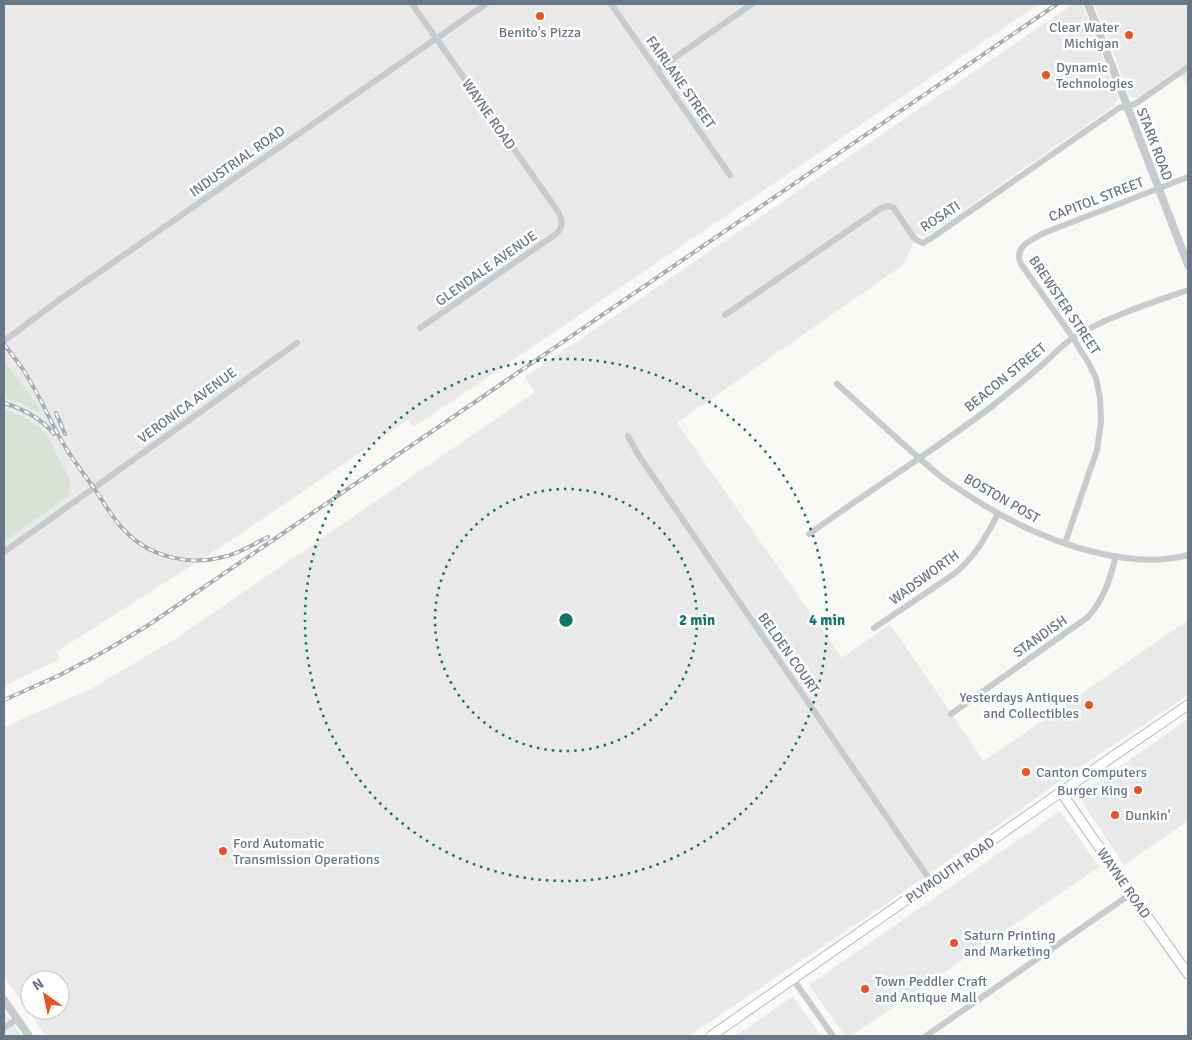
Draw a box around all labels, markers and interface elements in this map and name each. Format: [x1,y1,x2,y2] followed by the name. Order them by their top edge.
[534,10,546,22] marker: Benito's Pizza
[1049,19,1120,52] place label: Clear Water Michigan
[499,24,581,41] place label: Benito's Pizza
[1123,29,1135,41] marker: Clear Water Michigan
[642,33,719,132] street label: FAIRLANE STREET
[1056,59,1133,92] place label: Dynamic Technologies
[1040,69,1052,81] marker: Dynamic Technologies
[458,76,519,153] street label: WAYNE ROAD
[1133,105,1176,183] street label: STARK ROAD
[186,122,288,201] street label: INDUSTRIAL ROAD
[1046,173,1146,225] street label: CAPITOL STREET
[917,197,963,236] street label: ROSATI
[432,227,540,310] street label: GLENDALE AVENUE
[1025,253,1104,358] street label: BREWSTER STREET
[961,339,1050,416] street label: BEACON STREET
[135,364,240,447] street label: VERONICA AVENUE
[961,470,1043,527] street label: BOSTON POST
[886,546,963,608] street label: WADSWORTH
[754,609,823,697] street label: BELDEN COURT
[557,611,575,629] centre of rings
[679,611,715,629] text: 2 min
[809,611,845,629] text: 4 min
[1010,612,1071,661] street label: STANDISH
[960,689,1079,722] place label: Yesterdays Antiques and Collectibles
[1083,699,1095,711] marker: Yesterdays Antiques and Collectibles
[1036,764,1147,781] place label: Canton Computers
[1020,766,1032,778] marker: Canton Computers
[1057,782,1128,799] place label: Burger King
[1132,784,1144,796] marker: Burger King
[1125,807,1171,824] place label: Dunkin'
[1109,809,1121,821] marker: Dunkin'
[903,833,998,907] street label: PLYMOUTH ROAD
[233,835,380,868] place label: Ford Automatic Transmission Operations
[217,845,229,857] marker: Ford Automatic Transmission Operations
[1093,845,1154,922] street label: WAYNE ROAD
[964,927,1056,960] place label: Saturn Printing and Marketing
[948,937,960,949] marker: Saturn Printing and Marketing
[20,970,70,1020] north arrow
[875,973,987,1006] place label: Town Peddler Craft and Antique Mall
[29,975,47,994] text: N
[859,983,871,995] marker: Town Peddler Craft and Antique Mall

